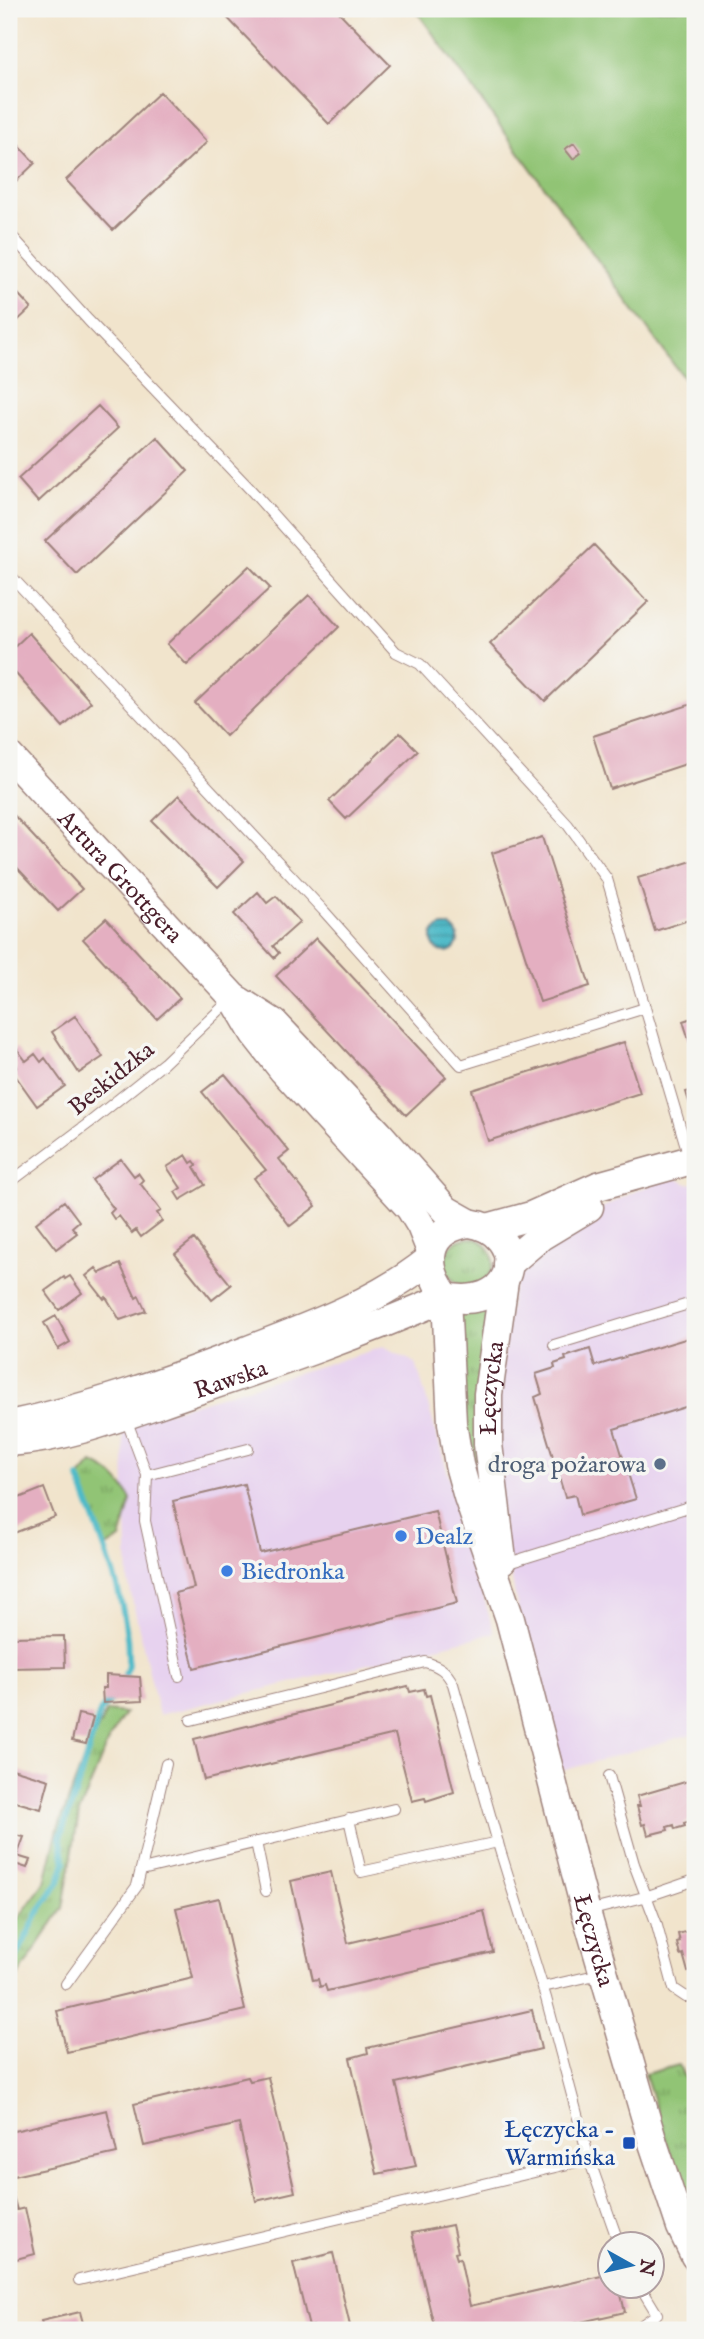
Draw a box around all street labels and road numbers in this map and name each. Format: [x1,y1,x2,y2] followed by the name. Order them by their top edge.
[49,803,189,951] street label: Artura Grottgera
[63,1035,162,1123] street label: Beskidzka
[474,1338,512,1435] street label: Łęczycka
[190,1353,272,1407] street label: Rawska
[565,1891,621,1991] street label: Łęczycka

